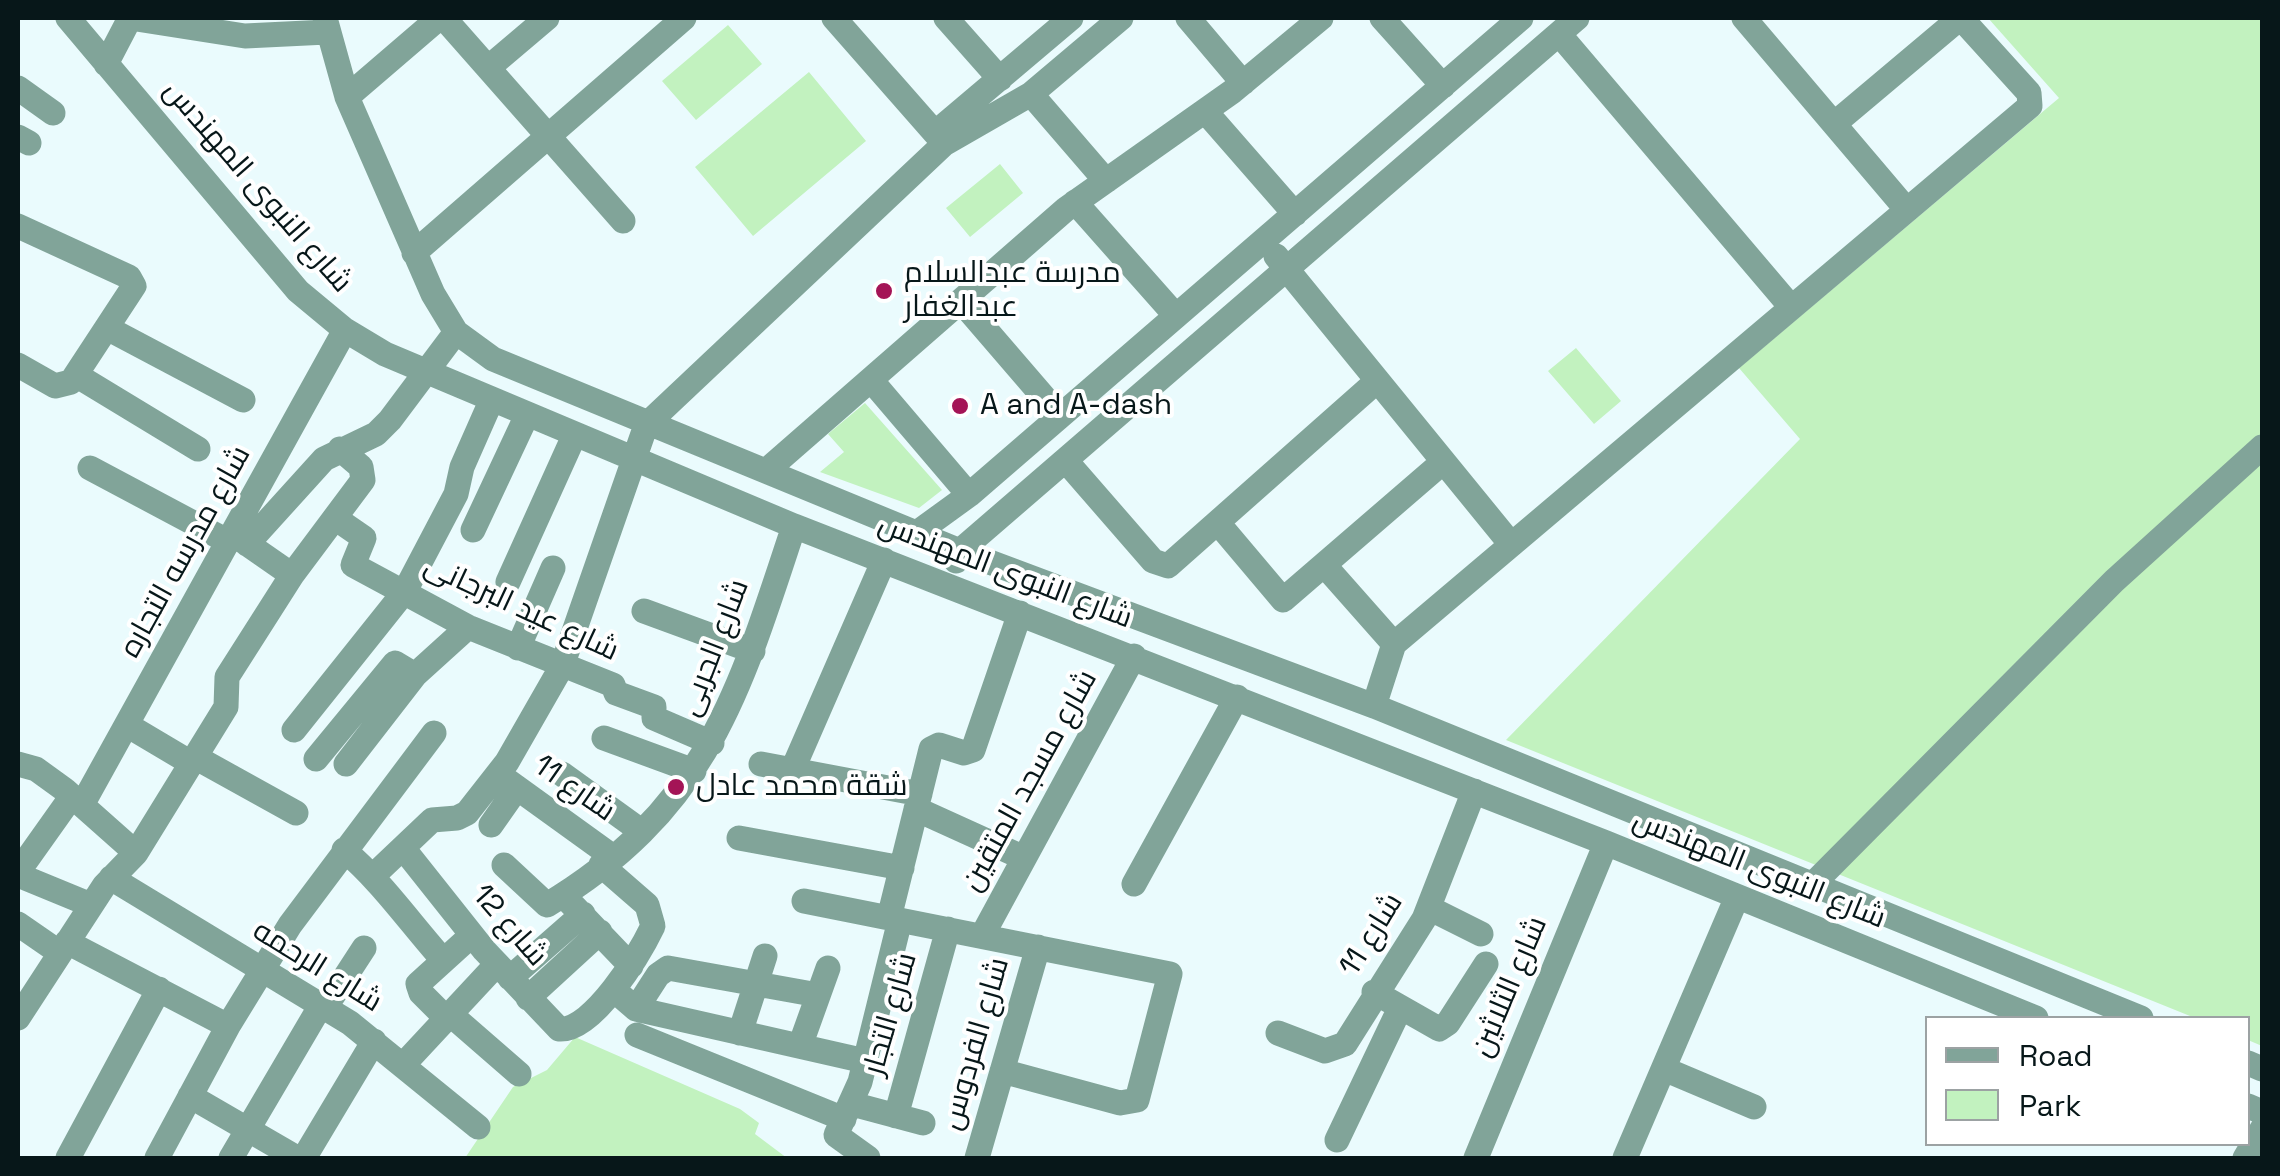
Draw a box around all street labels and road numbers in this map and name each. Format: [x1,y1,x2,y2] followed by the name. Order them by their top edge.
[155,74,359,300] street label: شارع النبوى المهندس
[113,440,259,664] street label: شارع مدرسه التجاره
[873,507,1137,637] street label: شارع النبوى المهندس
[418,548,624,670] street label: شارع عيد البرجانى
[672,574,758,722] street label: شارع الجربى
[954,664,1106,898] street label: شارع مسجد المتقين
[526,748,622,830] street label: شارع 11
[1627,803,1891,937] street label: شارع النبوى المهندس
[464,878,554,974] street label: شارع 12
[1333,887,1411,983] street label: شارع 11
[1464,911,1556,1063] street label: شارع الثلاثين
[246,913,388,1021] street label: شارع الرحمه
[856,949,926,1079] street label: شارع التجار
[934,954,1018,1134] street label: شارع الفردوس

